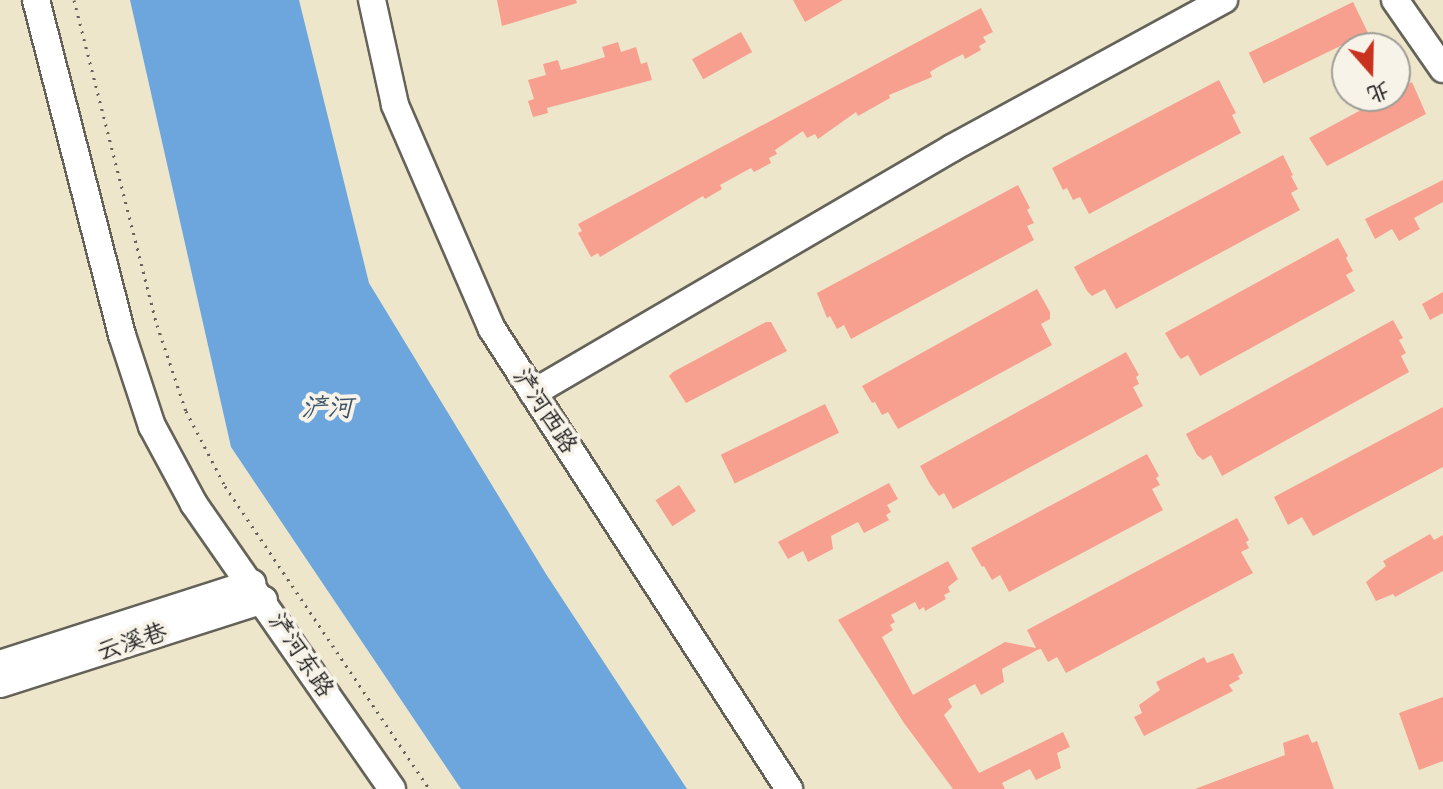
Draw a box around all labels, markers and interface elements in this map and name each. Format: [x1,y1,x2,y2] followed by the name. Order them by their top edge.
[1331,32,1411,112] north arrow
[1362,71,1396,115] text: 北
[507,363,583,459] street label: 浐河西路
[301,392,353,424] water label: 浐河
[262,607,340,703] street label: 浐河东路
[93,617,171,667] street label: 云溪巷

